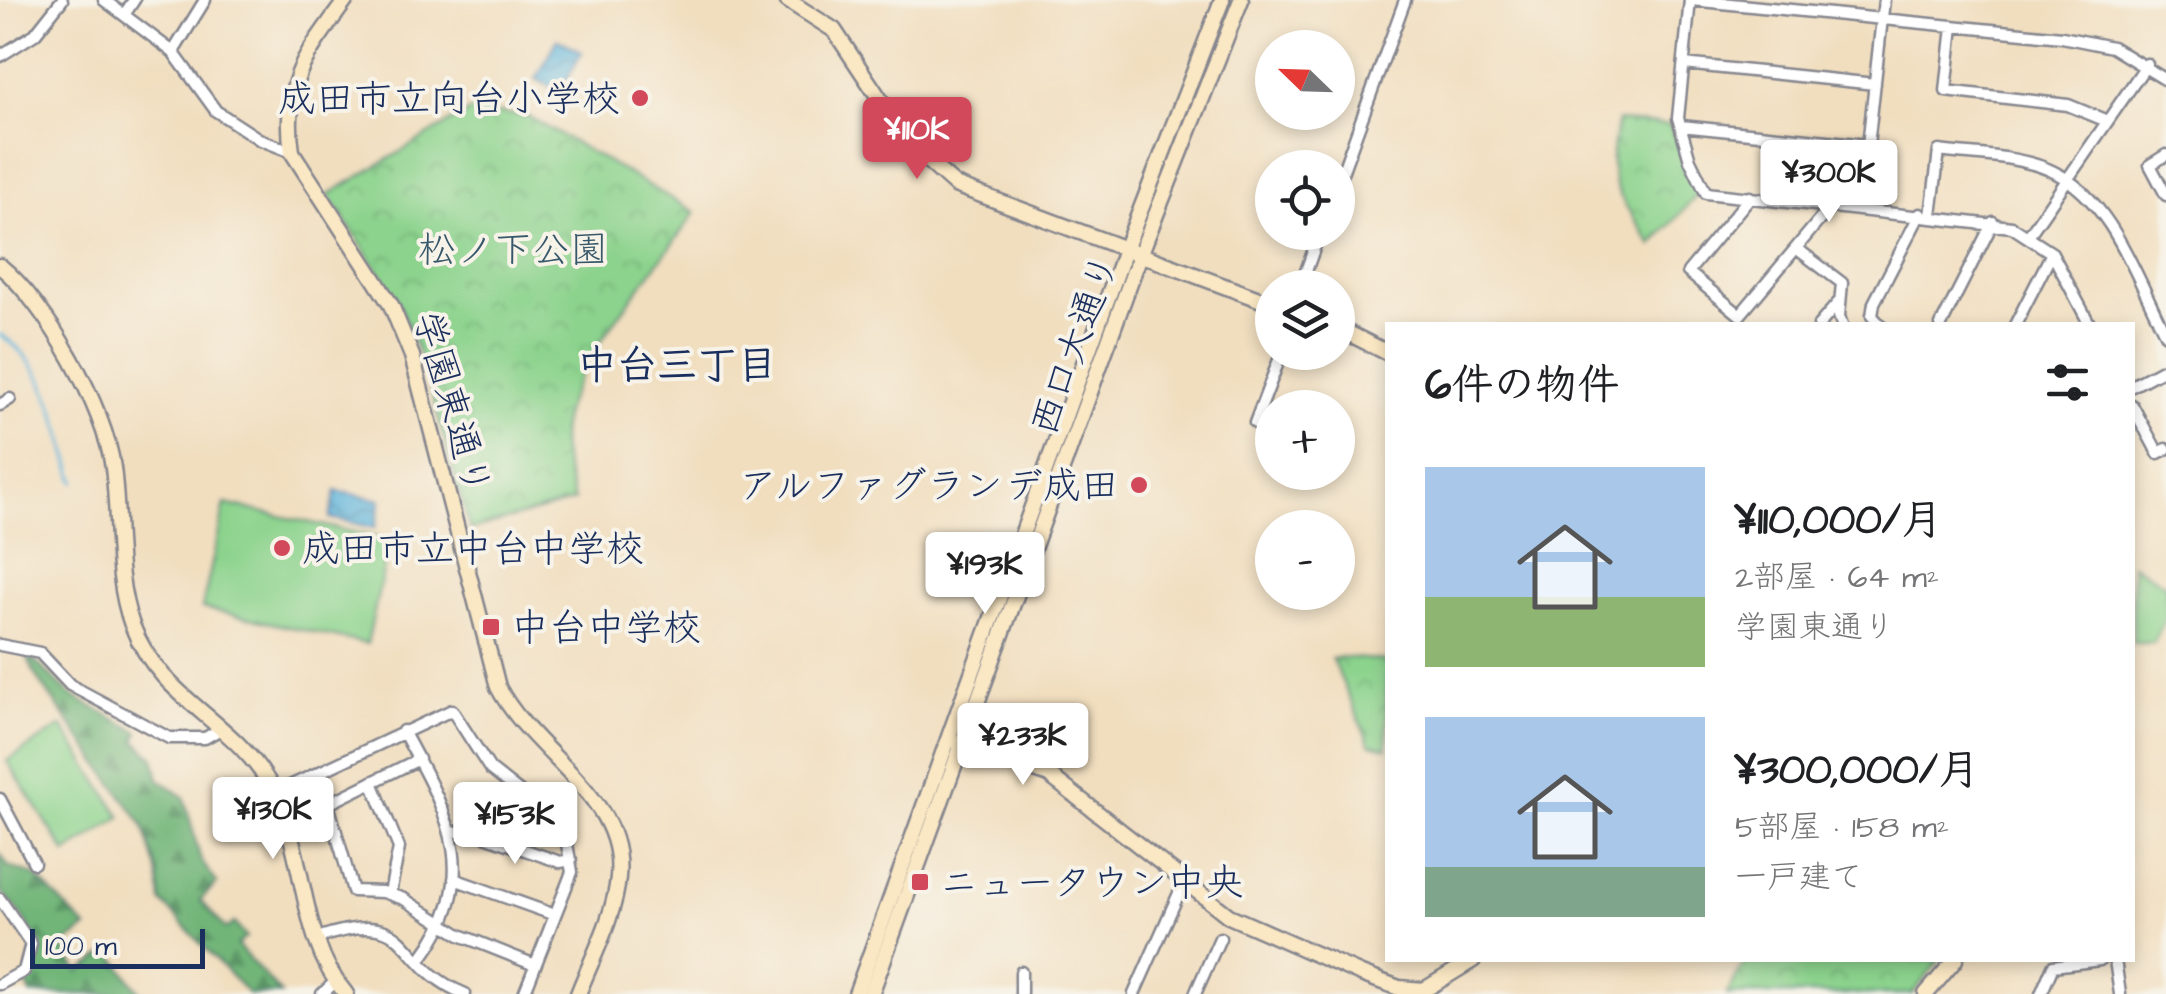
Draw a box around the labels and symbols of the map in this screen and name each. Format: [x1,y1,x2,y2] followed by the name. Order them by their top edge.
[1255,30,1355,130] north arrow
[278,74,620,126] place label: 成田市立向台小学校
[629,87,651,109] marker: 成田市立向台小学校
[847,97,987,182] pin: ¥110K
[1759,140,1899,225] pin: ¥300K
[418,225,608,277] park label: 松ノ下公園
[1019,247,1133,443] street label: 西口大通り
[400,305,502,502] street label: 学園東通り
[577,339,777,394] district label: 中台三丁目
[739,461,1119,513] place label: アルファグランデ成田
[1128,474,1150,496] marker: アルファグランデ成田
[302,524,644,576] place label: 成田市立中台中学校
[915,532,1055,617] pin: ¥193K
[271,537,293,559] marker: 成田市立中台中学校
[511,603,701,655] place label: 中台中学校
[480,616,502,638] marker: 中台中学校
[953,703,1093,788] pin: ¥233K
[203,777,343,862] pin: ¥130K
[445,782,585,867] pin: ¥153K
[940,858,1243,910] place label: ニュータウン中央
[909,871,931,893] marker: ニュータウン中央
[30,924,205,968] scale bar

